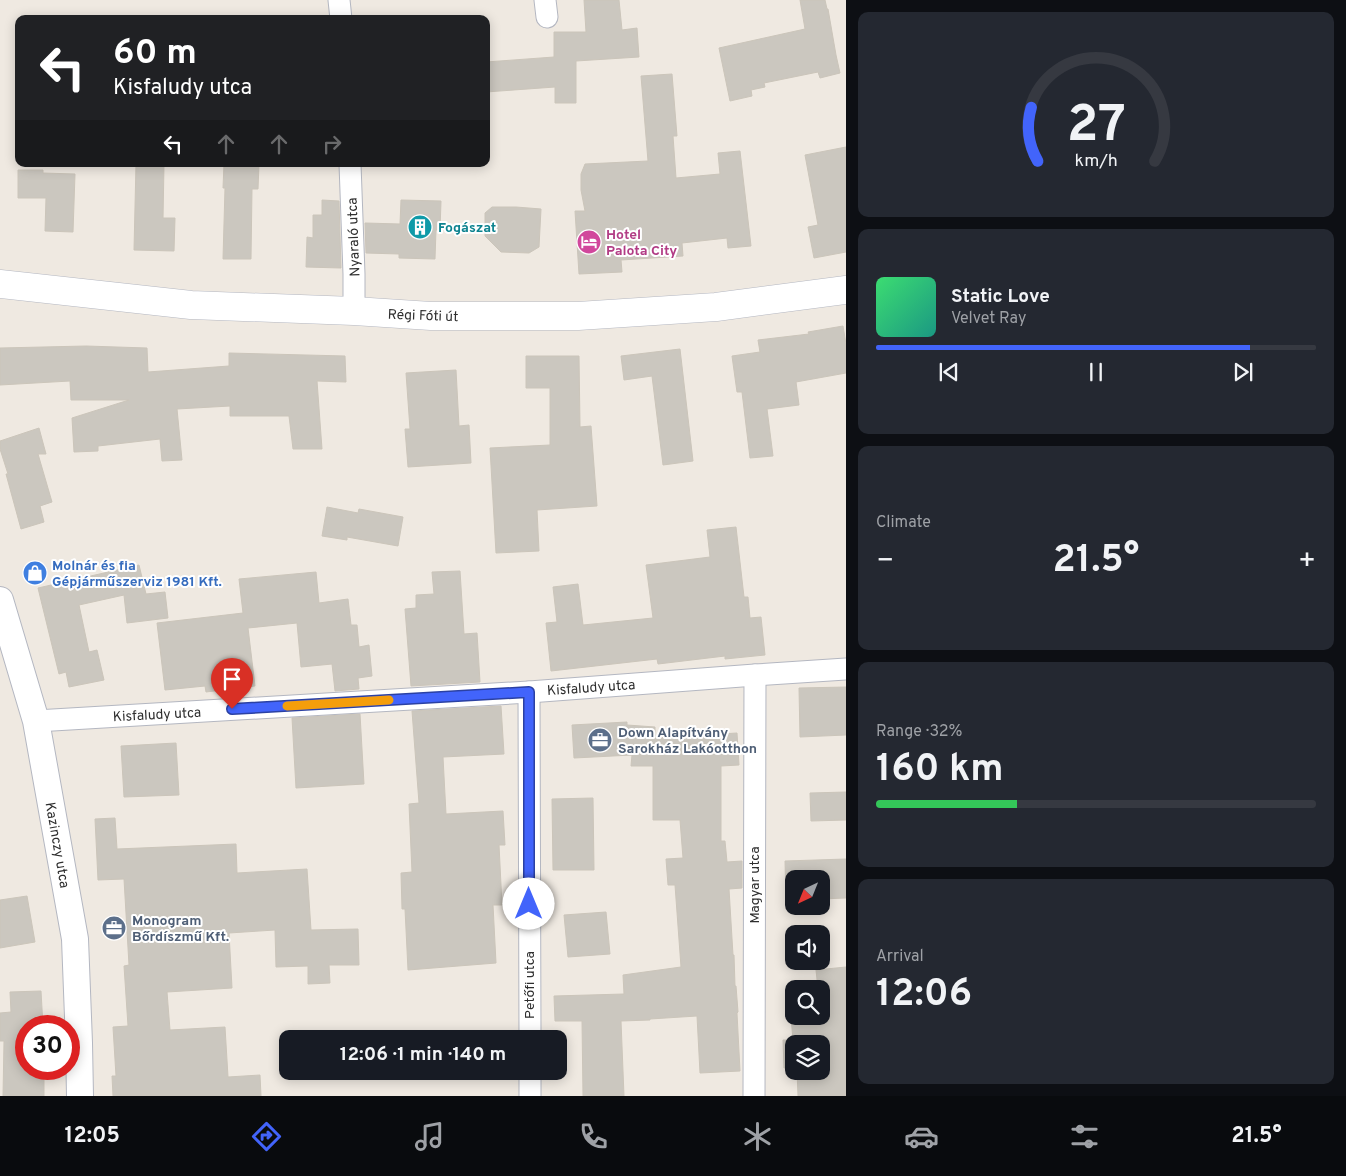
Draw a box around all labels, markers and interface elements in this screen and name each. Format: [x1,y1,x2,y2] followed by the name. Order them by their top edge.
[113,32,197,76] text: 60 m
[30,35,95,100] icon: left
[113,75,252,102] text: Kisfaludy utca
[1066,94,1126,160] text: 27
[159,130,187,158] icon: left
[212,130,240,158] icon: ahead
[265,130,293,158] icon: ahead
[318,130,346,158] icon: right
[1074,150,1118,173] text: km/h
[345,197,364,277] street label: Nyaraló utca
[407,214,433,240] building icon: Fogászat
[438,220,496,237] place label: Fogászat
[606,227,677,260] place label: Hotel Palota City
[576,229,602,255] hotel icon: Hotel Palota City
[951,285,1050,309] text: Static Love
[387,307,459,326] street label: Régi Fóti út
[951,309,1026,329] text: Velvet Ray
[935,358,963,386] icon: previous
[1082,358,1110,386] icon: pause
[1229,358,1257,386] icon: next
[876,513,931,533] text: Climate
[1053,537,1139,586] text: 21.5°
[876,544,894,580] text: −
[1298,544,1316,580] text: +
[52,558,222,591] place label: Molnár és fia Gépjárműszerviz 1981 Kft.
[22,560,48,586] shop icon: Molnár és fia Gépjárműszerviz 1981 Kft.
[211,658,253,709] pin
[218,665,246,693] icon: arrive
[546,677,636,700] street label: Kisfaludy utca
[112,705,202,726] street label: Kisfaludy utca
[876,722,962,742] text: Range · 32%
[618,725,757,758] place label: Down Alapítvány Sarokház Lakóotthon
[587,727,613,753] office icon: Down Alapítvány Sarokház Lakóotthon
[876,746,1004,795] text: 160 km
[41,801,72,890] street label: Kazinczy utca
[747,846,764,924] street label: Magyar utca
[785,870,830,915] north arrow
[785,870,830,1080] map controls
[502,877,554,929] position arrow
[132,913,229,946] place label: Monogram Bőrdíszmű Kft.
[101,915,127,941] office icon: Monogram Bőrdíszmű Kft.
[785,925,830,970] button: sound
[876,947,924,967] text: Arrival
[522,951,539,1019] street label: Petőfi utca
[876,971,972,1020] text: 12:06
[785,980,830,1025] button: search
[15,1015,80,1080] speed limit sign: 30
[785,1035,830,1080] button: layers
[340,1043,506,1067] text: 12:06 · 1 min · 140 m
[249,1119,284,1154] icon: directions
[412,1119,447,1154] icon: music
[576,1119,611,1154] icon: phone
[740,1119,775,1154] icon: climate
[904,1119,939,1154] icon: car
[1067,1119,1102,1154] icon: filters
[64,1123,120,1150] text: 12:05
[1231,1123,1282,1150] text: 21.5°

